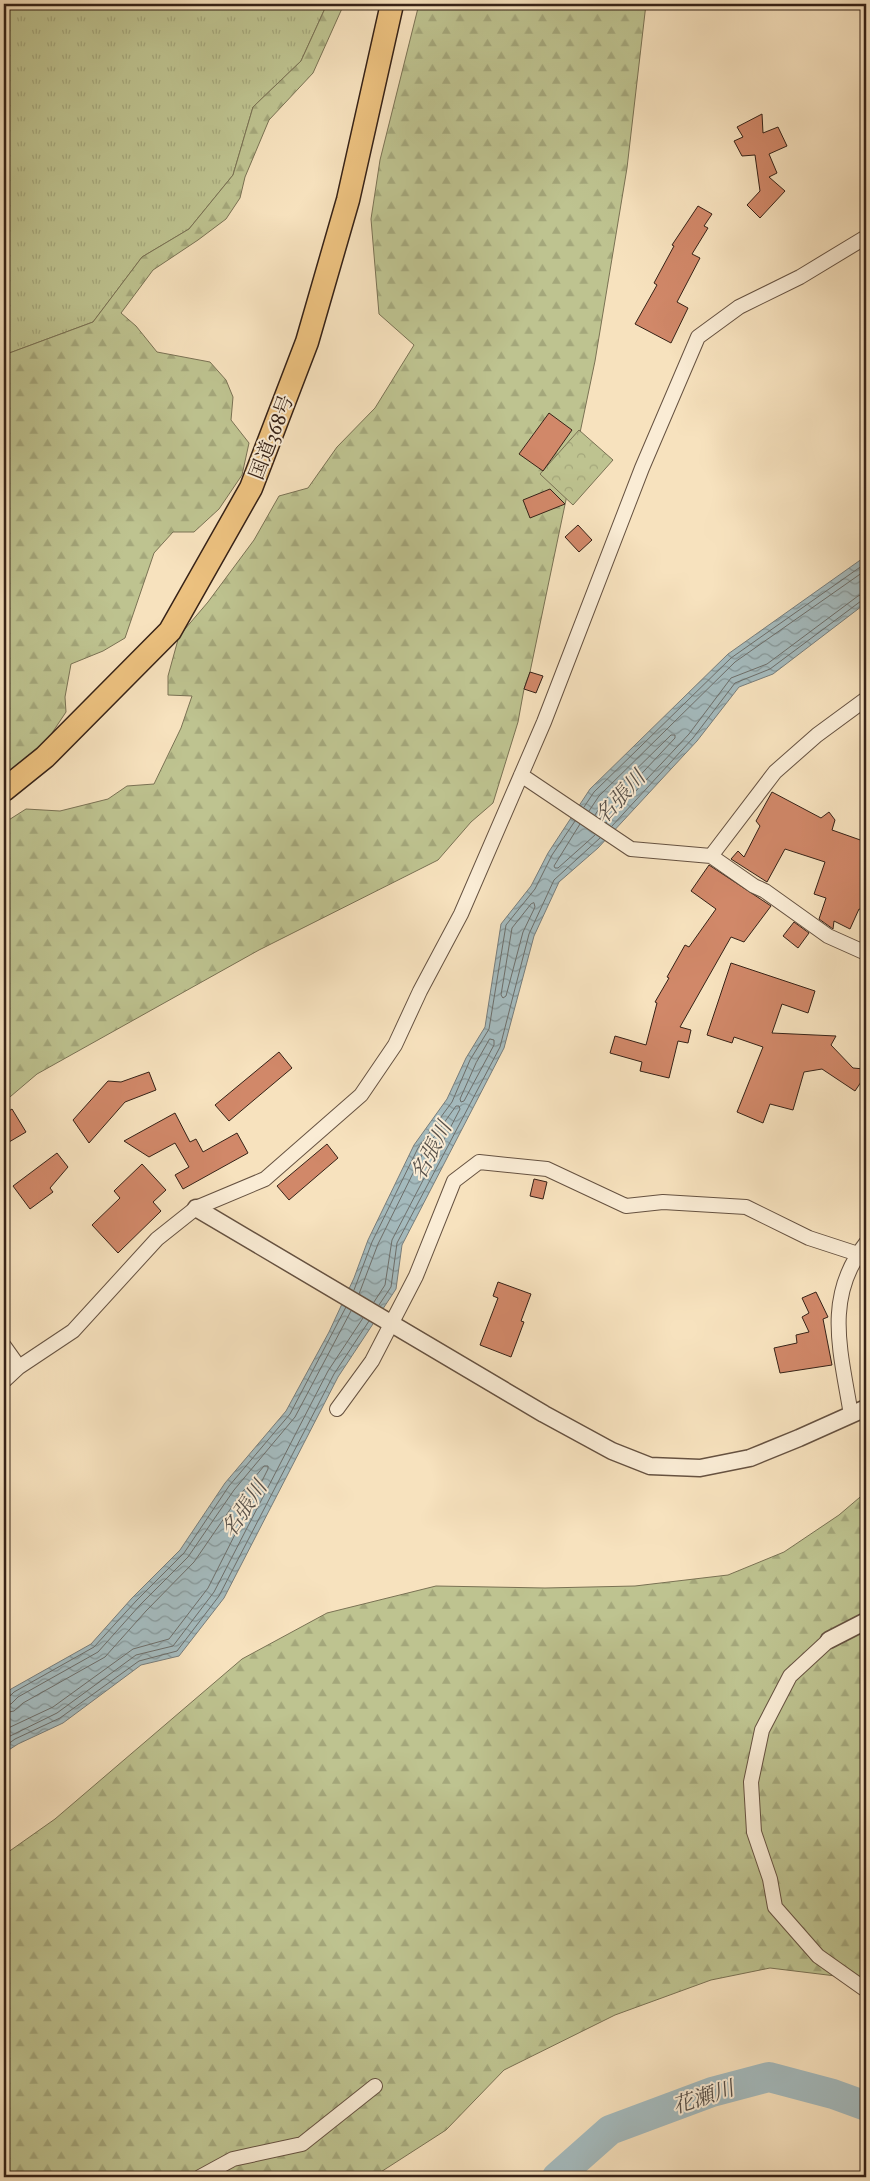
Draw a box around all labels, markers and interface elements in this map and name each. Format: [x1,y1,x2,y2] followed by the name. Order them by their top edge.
[244,391,298,483] street label: 国道368号
[589,763,652,829] water label: 名張川
[405,1115,458,1185] water label: 名張川
[216,1474,274,1542] water label: 名張川
[669,2074,739,2119] water label: 花瀬川

